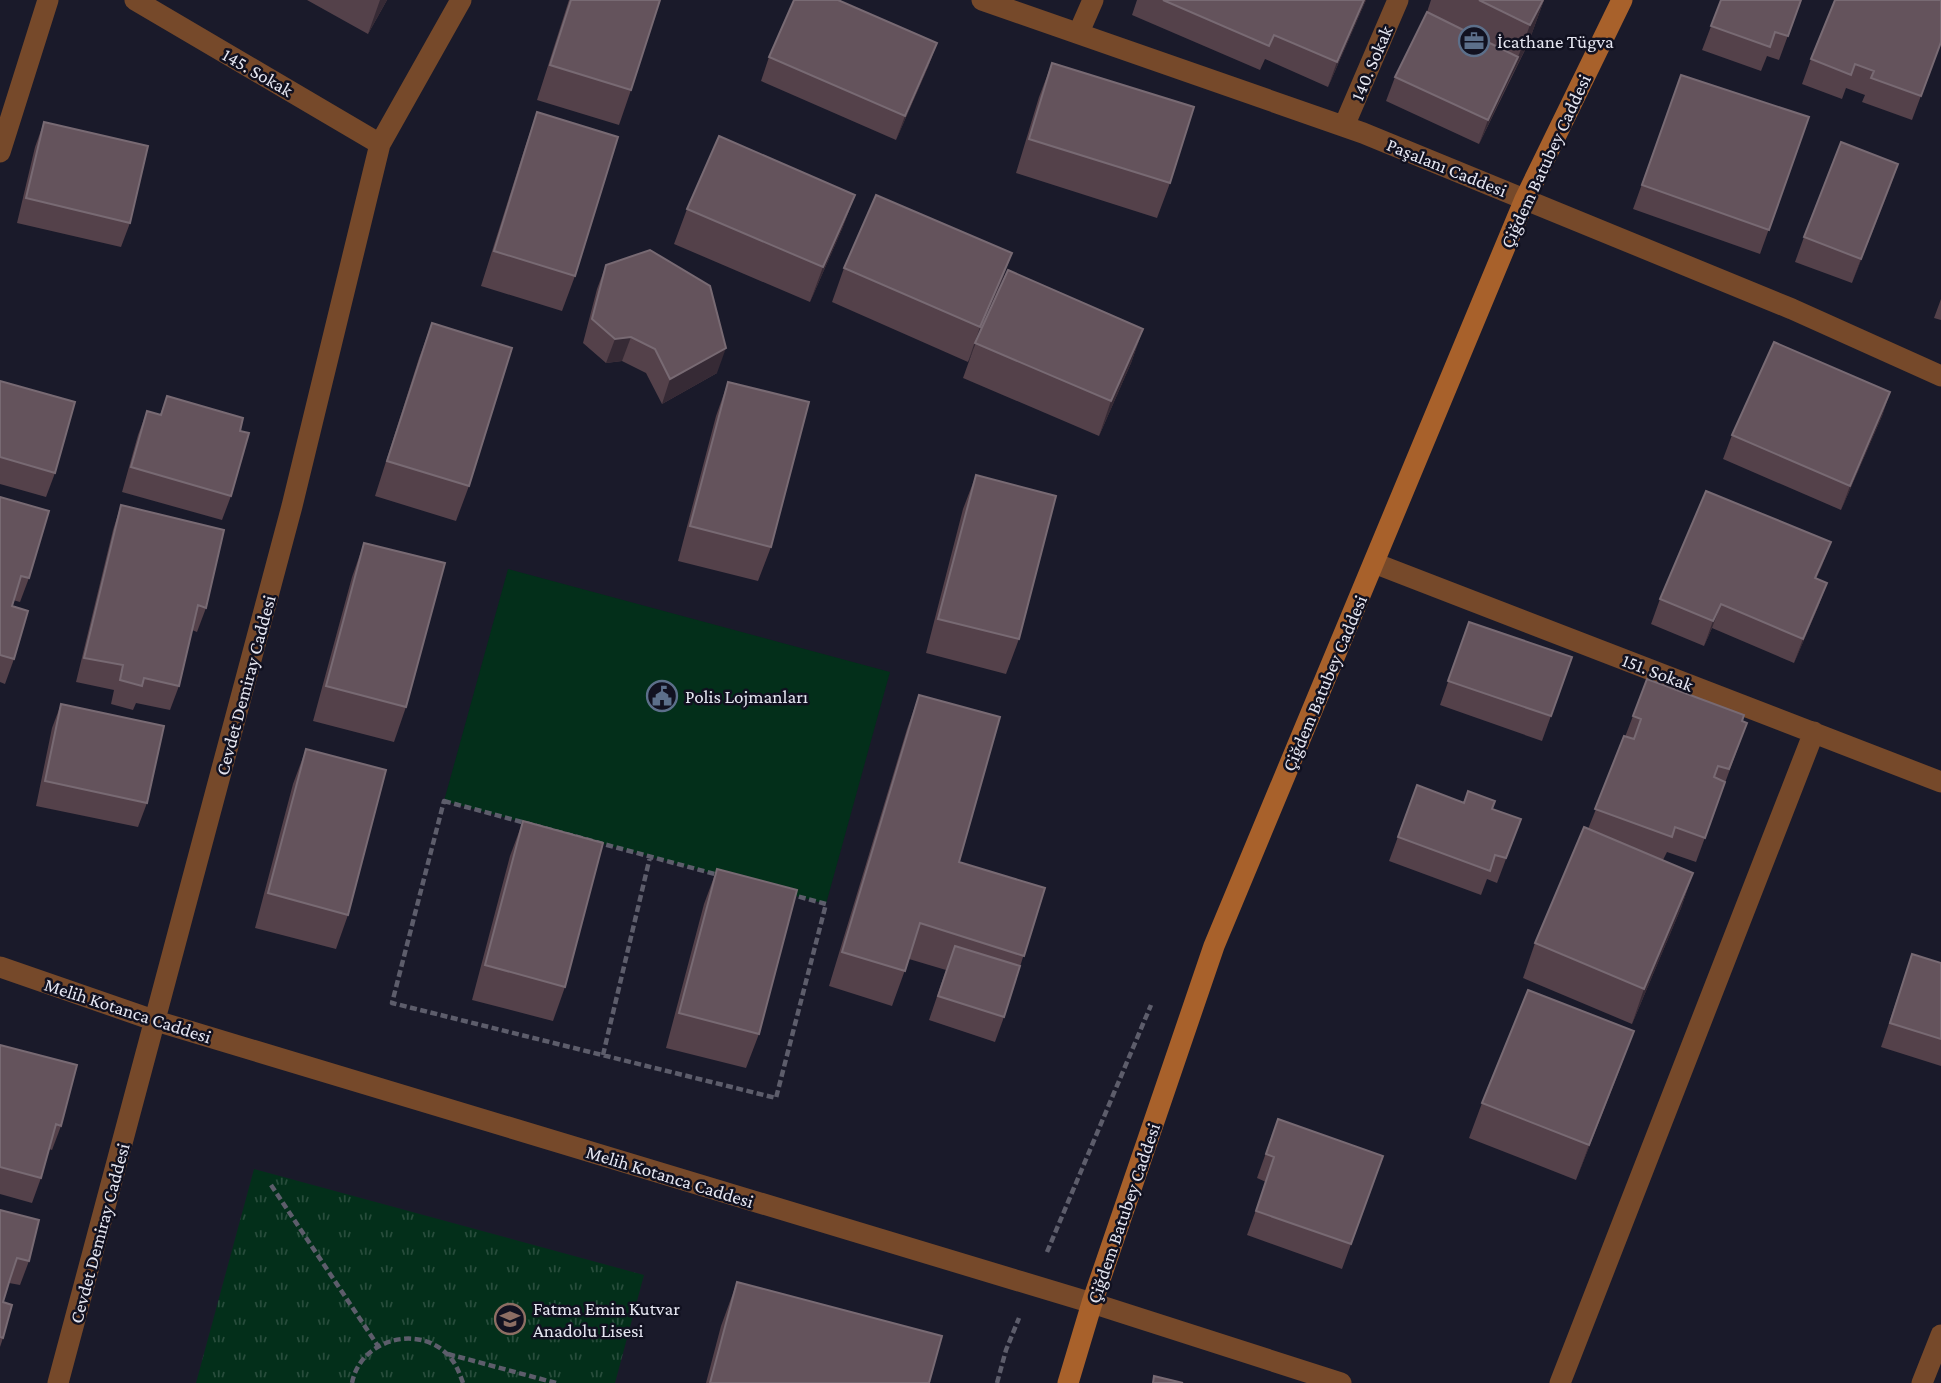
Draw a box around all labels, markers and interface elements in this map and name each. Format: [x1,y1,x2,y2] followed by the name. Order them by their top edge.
[1346,22,1397,104] street label: 140. Sokak
[1457,24,1491,58] office icon: İcathane Tügva
[1497,31,1614,52] place label: İcathane Tügva
[219,44,297,101] street label: 145. Sokak
[1496,71,1595,251] street label: Çiğdem Batubey Caddesi
[1384,134,1510,201] street label: Paşalanı Caddesi
[1278,592,1371,774] street label: Çiğdem Batubey Caddesi
[211,593,280,777] street label: Cevdet Demiray Caddesi
[1619,649,1697,696] street label: 151. Sokak
[645,679,679,713] public building icon: Polis Lojmanları
[685,686,808,708] place label: Polis Lojmanları
[42,974,214,1047] street label: Melih Kotanca Caddesi
[1083,1120,1164,1306] street label: Çiğdem Batubey Caddesi
[65,1141,134,1325] street label: Cevdet Demiray Caddesi
[584,1141,756,1212] street label: Melih Kotanca Caddesi
[533,1298,680,1341] place label: Fatma Emin Kutvar Anadolu Lisesi
[493,1302,527,1336] school or university icon: Fatma Emin Kutvar Anadolu Lisesi

